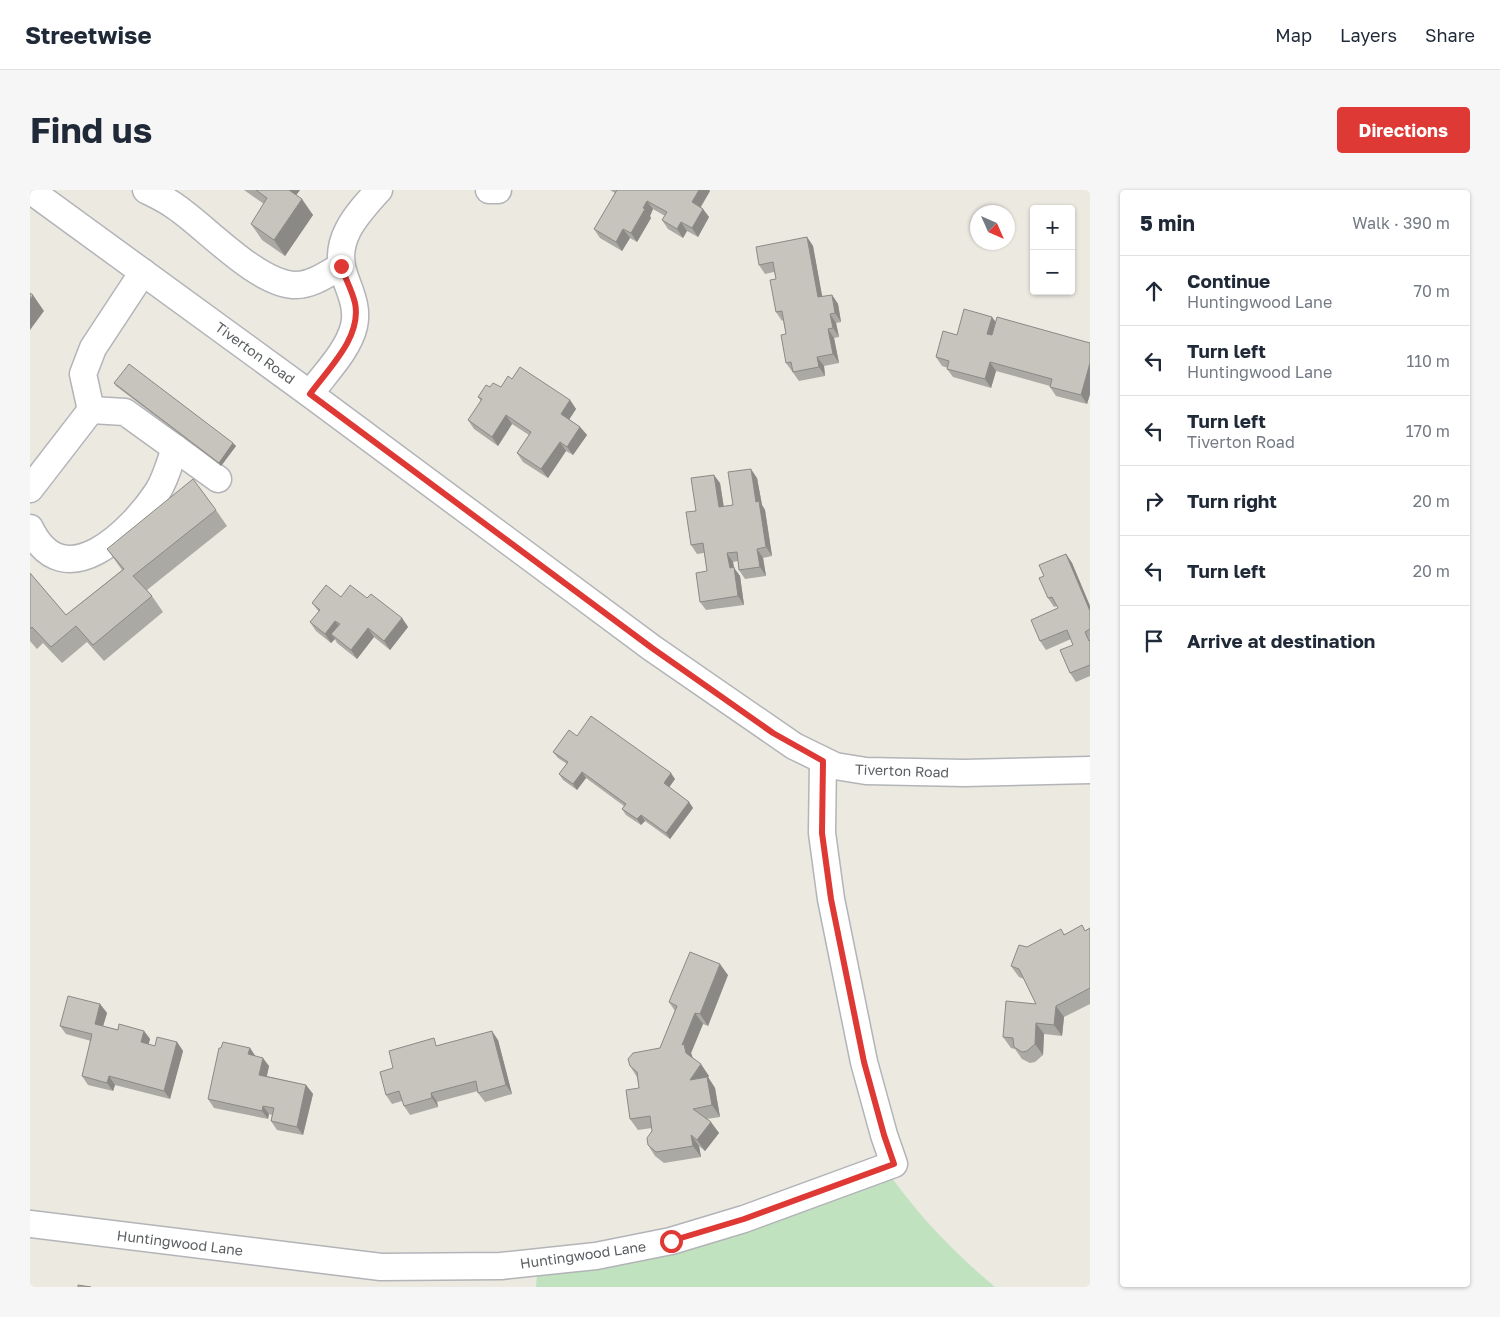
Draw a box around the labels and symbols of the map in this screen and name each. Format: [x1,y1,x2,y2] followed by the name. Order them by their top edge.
[970,205,1015,250] north arrow
[330,255,353,278] route end
[212,318,298,387] street label: Tiverton Road
[855,760,949,781] street label: Tiverton Road
[116,1226,244,1259] street label: Huntingwood Lane
[660,1230,683,1253] route start
[519,1237,647,1272] street label: Huntingwood Lane

